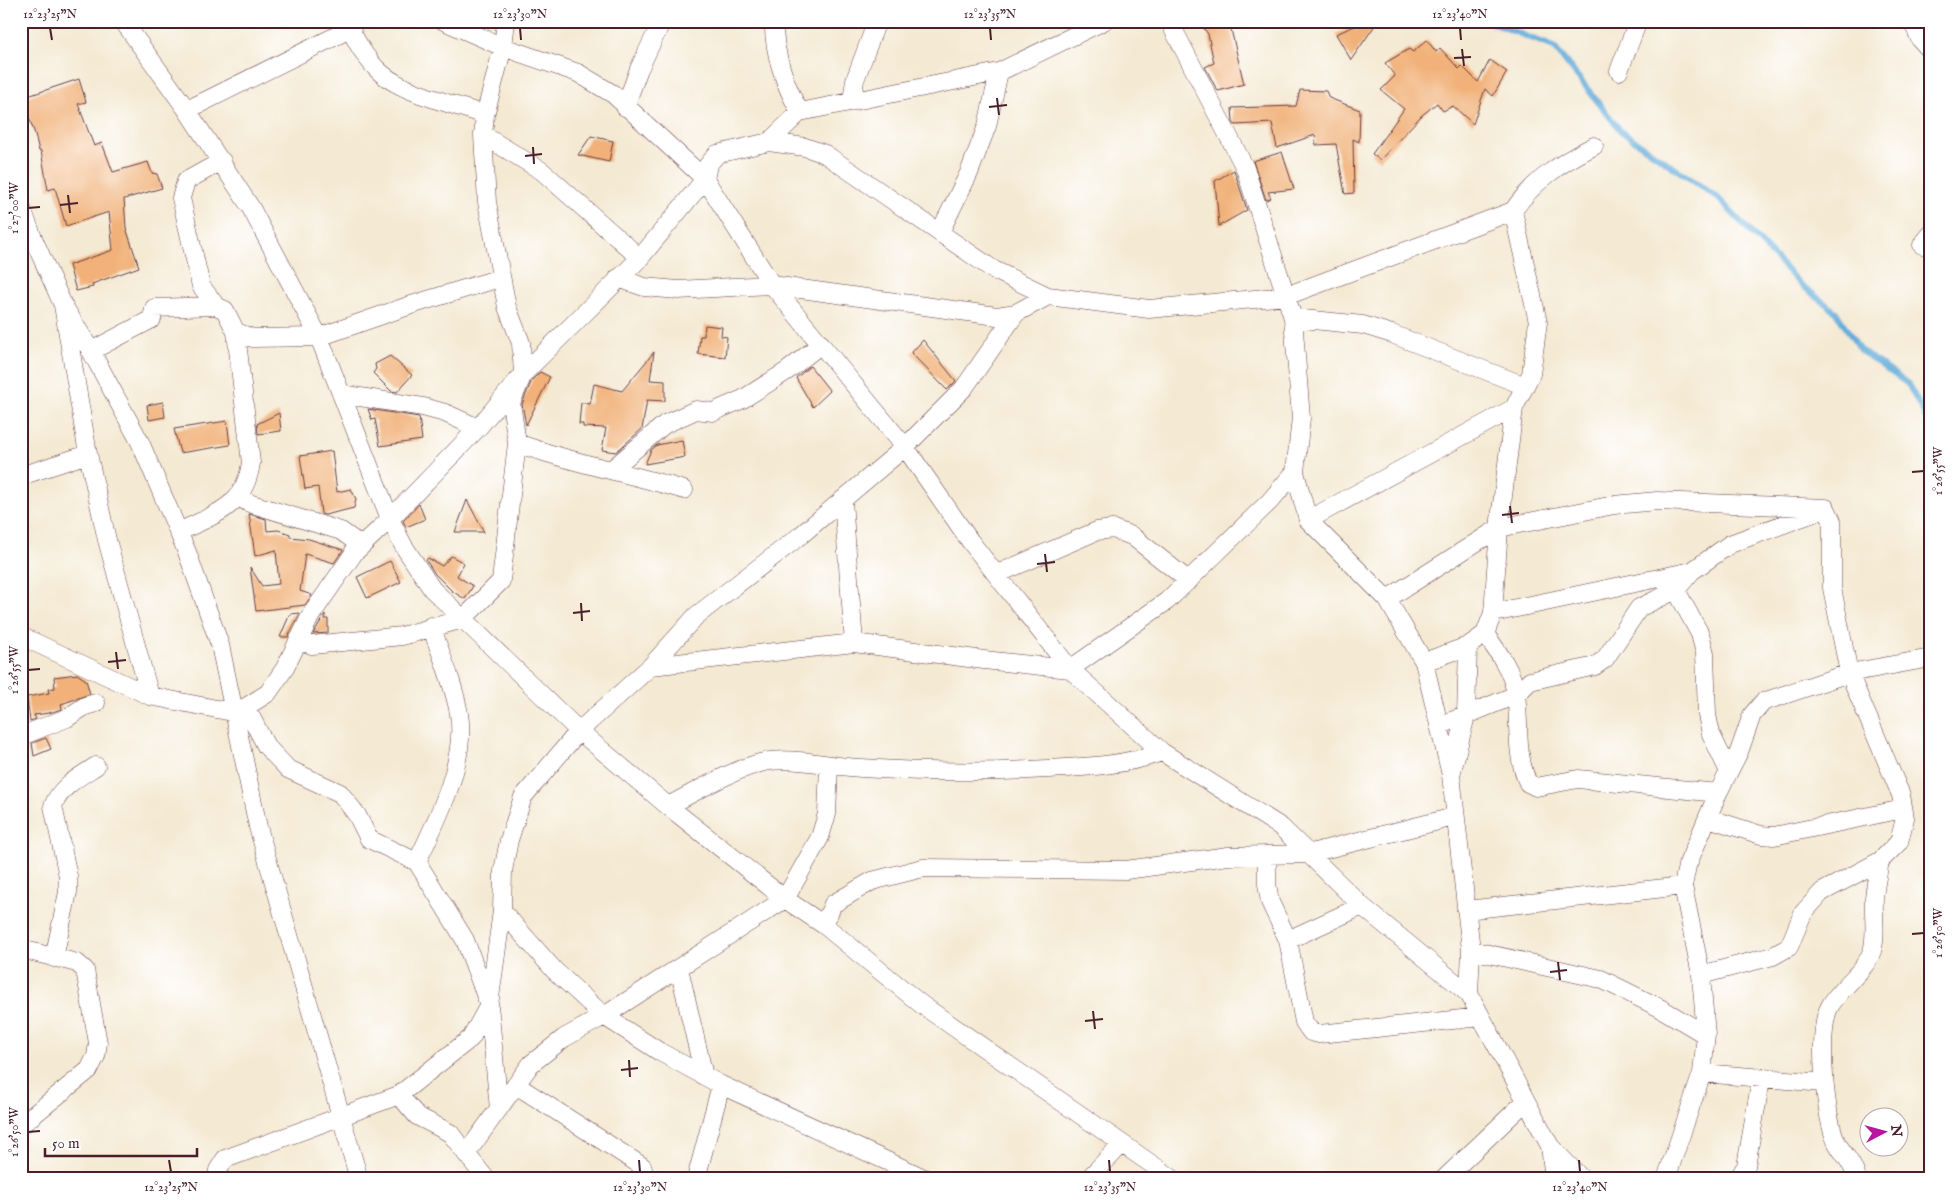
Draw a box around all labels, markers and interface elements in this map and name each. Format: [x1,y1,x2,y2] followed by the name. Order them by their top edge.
[23,7,77,22] text: 12°23'25"N
[493,7,548,22] text: 12°23'30"N
[964,7,1017,22] text: 12°23'35"N
[1432,7,1488,22] text: 12°23'40"N
[7,182,22,234] text: 1°27'00"W
[1931,446,1946,495] text: 1°26'55"W
[7,645,22,694] text: 1°26'55"W
[1931,908,1946,958] text: 1°26'50"W
[7,1107,22,1157] text: 1°26'50"W
[1860,1108,1910,1158] north arrow
[1886,1123,1906,1138] text: N
[45,1125,198,1157] scale bar
[52,1134,80,1153] text: 50 m
[144,1180,198,1195] text: 12°23'25"N
[613,1180,668,1195] text: 12°23'30"N
[1084,1180,1137,1195] text: 12°23'35"N
[1552,1180,1608,1195] text: 12°23'40"N

